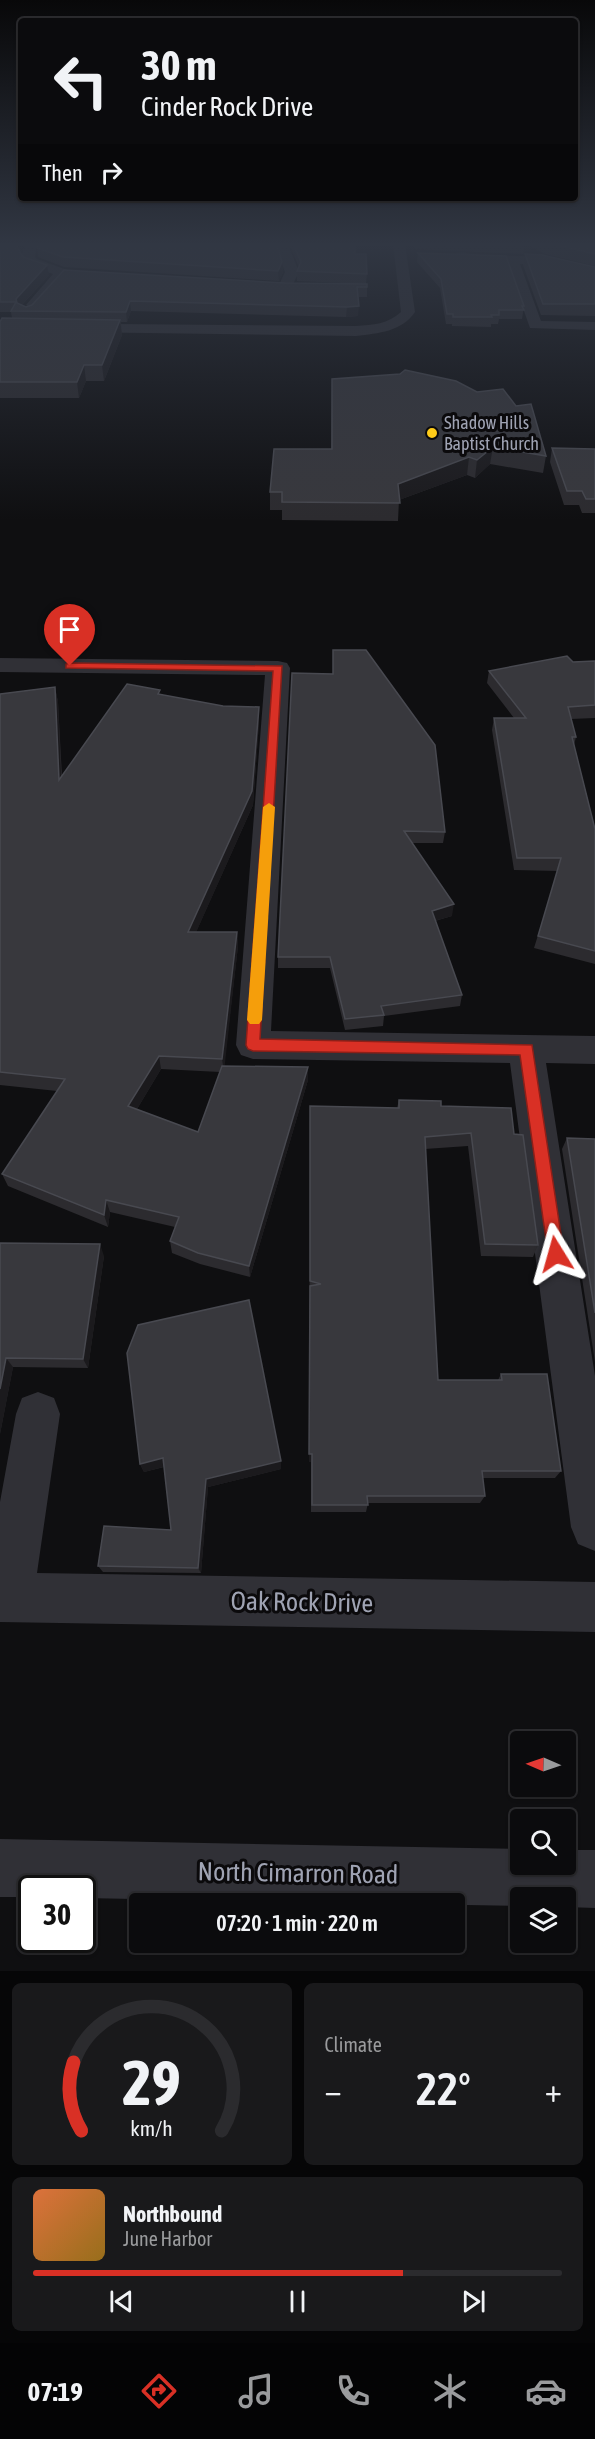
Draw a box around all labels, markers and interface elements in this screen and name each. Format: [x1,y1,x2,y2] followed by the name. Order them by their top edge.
[141,41,216,89] text: 30 m
[42,42,120,120] icon: left
[141,91,313,122] text: Cinder Rock Drive
[95,156,128,189] icon: right
[42,160,83,186] text: Then
[444,412,539,454] place label: Shadow Hills Baptist Church
[425,426,439,440] marker: Shadow Hills Baptist Church
[44,604,95,666] pin
[53,613,86,646] icon: arrive
[524,1222,588,1286] position arrow
[230,1586,374,1618] street label: Oak Rock Drive
[510,1731,576,1797] north arrow
[510,1731,576,1953] map controls
[510,1809,576,1875] button: search
[198,1856,398,1890] street label: North Cimarron Road
[18,1875,96,1953] speed limit sign: 30
[510,1887,576,1953] button: layers
[216,1910,378,1936] text: 07:20 · 1 min · 220 m
[325,2033,382,2056] text: Climate
[122,2047,181,2118] text: 29
[416,2063,471,2115] text: 22°
[325,2071,342,2109] text: −
[545,2071,562,2109] text: +
[130,2116,173,2141] text: km/h
[123,2201,222,2227] text: Northbound
[123,2227,212,2250] text: June Harbor
[105,2285,138,2318] icon: previous
[281,2285,314,2318] icon: pause
[457,2285,490,2318] icon: next
[138,2370,180,2412] icon: directions
[235,2370,277,2412] icon: music
[332,2370,374,2412] icon: phone
[429,2370,471,2412] icon: climate
[525,2370,567,2412] icon: car
[27,2376,83,2407] text: 07:19

